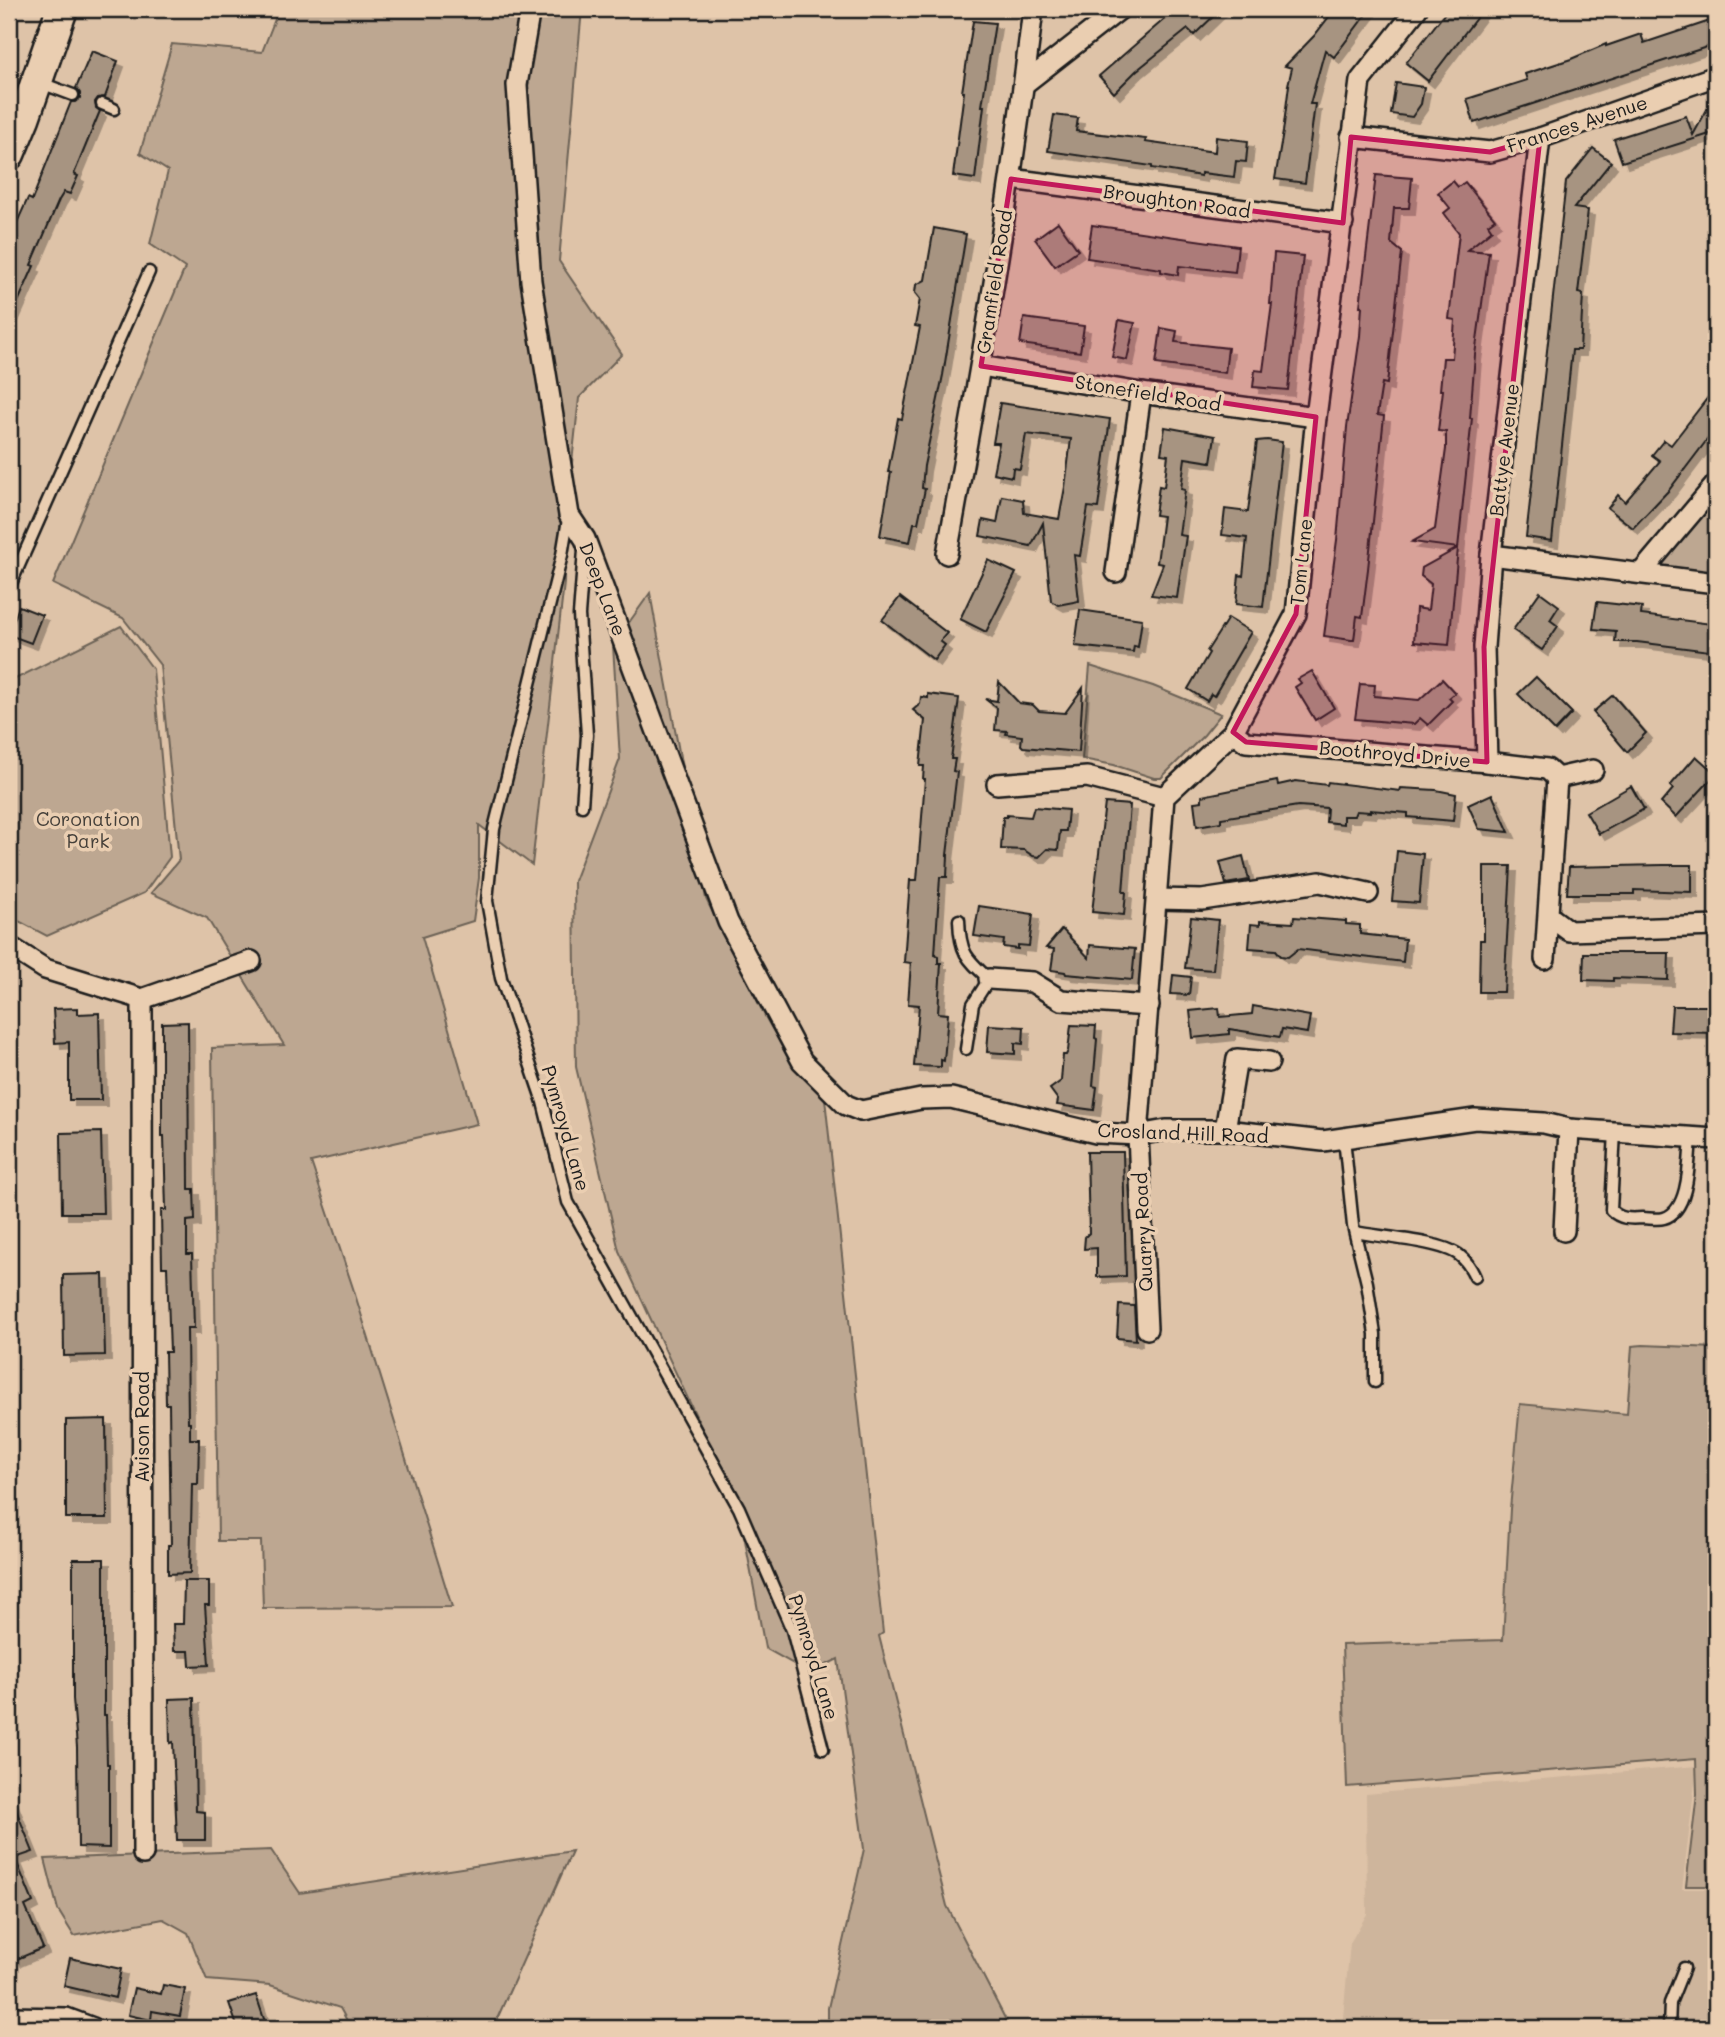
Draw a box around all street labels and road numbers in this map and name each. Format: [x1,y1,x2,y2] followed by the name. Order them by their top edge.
[1503,89,1650,158] street label: Frances Avenue
[1102,178,1252,223] street label: Broughton Road
[970,208,1017,356] street label: Gramfield Road
[1073,369,1223,416] street label: Stonefield Road
[1483,382,1524,518] street label: Battye Avenue
[1284,517,1317,607] street label: Tom Lane
[574,538,633,639] street label: Deep Lane
[1318,734,1472,773] street label: Boothroyd Drive
[537,1062,596,1194] street label: Pymroyd Lane
[1097,1117,1269,1148] street label: Crosland Hill Road
[1127,1172,1158,1292] street label: Quarry Road
[129,1371,154,1483] street label: Avison Road
[784,1591,845,1722] street label: Pymroyd Lane

